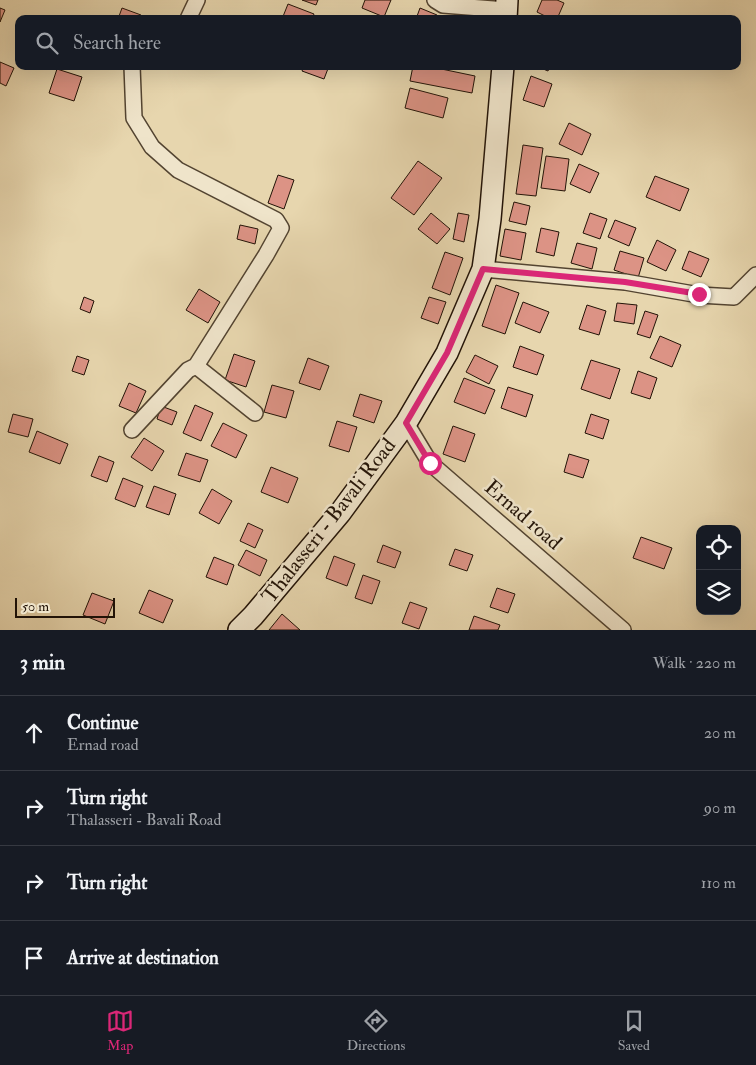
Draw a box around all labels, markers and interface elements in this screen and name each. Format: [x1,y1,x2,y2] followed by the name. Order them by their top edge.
[15,15,741,70] search box
[33,29,61,57] icon: search
[73,31,161,55] text: Search here
[688,283,711,306] route end
[256,432,402,609] street label: Thalasseri - Bavali Road
[419,452,442,475] route start
[479,474,568,556] street label: Ernad road
[696,525,741,615] map controls
[696,525,741,570] button: locate
[696,570,741,615] button: layers
[15,595,115,618] scale bar
[22,598,49,615] text: 50 m
[20,649,65,676] text: 3 min
[653,653,736,673] text: Walk · 220 m
[67,711,138,735] text: Continue
[20,719,48,747] icon: ahead
[704,723,736,743] text: 20 m
[67,735,139,755] text: Ernad road
[67,786,147,810] text: Turn right
[20,794,48,822] icon: right
[704,798,736,818] text: 90 m
[67,810,221,830] text: Thalasseri - Bavali Road
[20,869,48,897] icon: right
[67,871,147,895] text: Turn right
[701,873,736,893] text: 110 m
[20,944,48,972] icon: arrive
[67,946,219,970] text: Arrive at destination
[106,1007,134,1054] tab: Map
[347,1007,405,1054] tab: Directions
[618,1007,650,1054] tab: Saved

